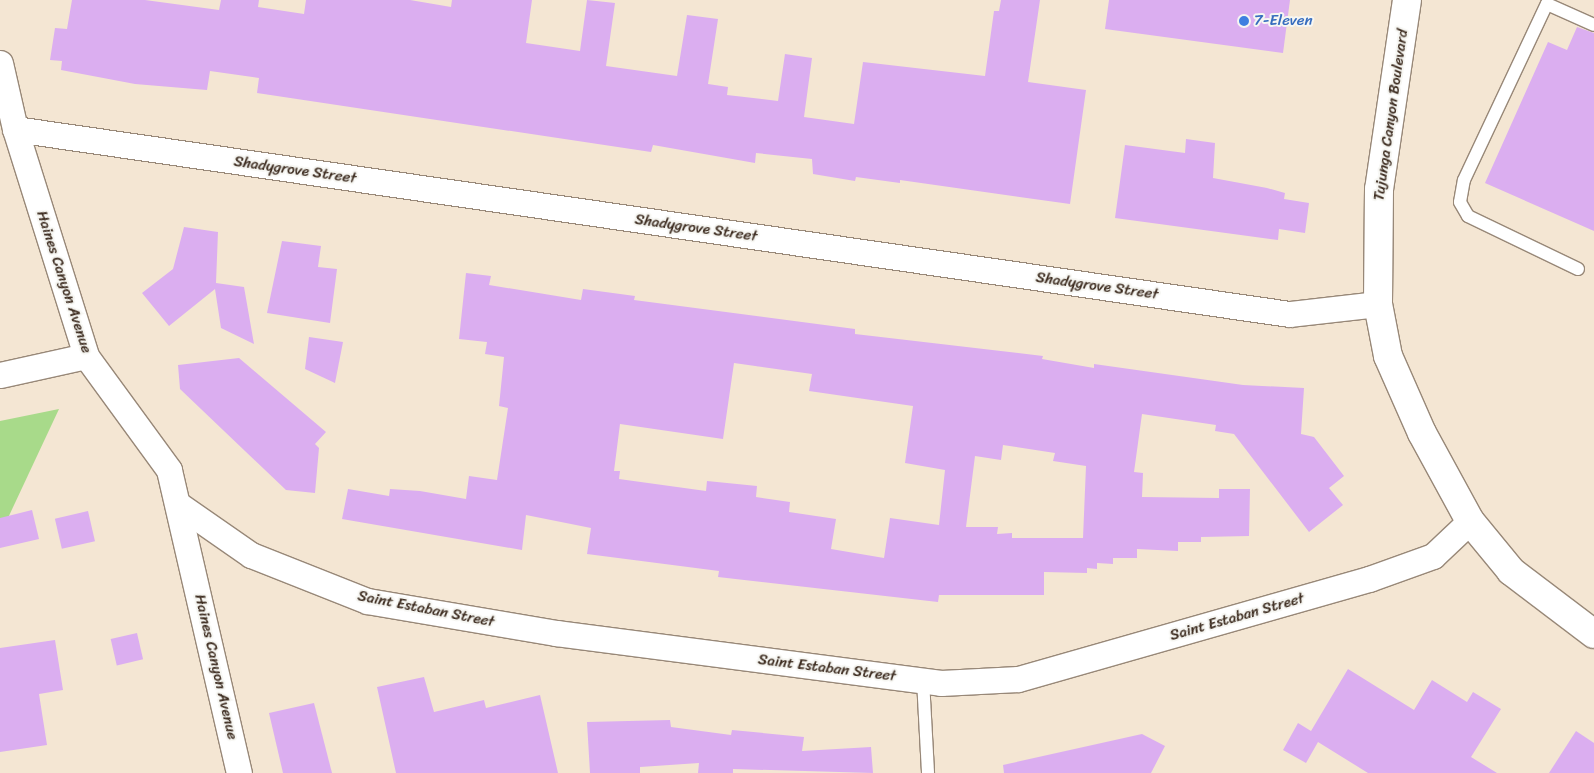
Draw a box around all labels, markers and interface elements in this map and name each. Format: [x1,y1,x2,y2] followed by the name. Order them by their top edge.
[1254,12,1313,30] place label: 7-Eleven
[1238,15,1250,27] marker: 7-Eleven
[1370,28,1412,202] street label: Tujunga Canyon Boulevard
[233,152,357,188] street label: Shadygrove Street
[32,209,96,355] street label: Haines Canyon Avenue
[634,210,758,246] street label: Shadygrove Street
[1035,268,1159,304] street label: Shadygrove Street
[356,587,496,631] street label: Saint Estaban Street
[1167,589,1307,645] street label: Saint Estaban Street
[191,593,241,741] street label: Haines Canyon Avenue
[756,651,898,685] street label: Saint Estaban Street

